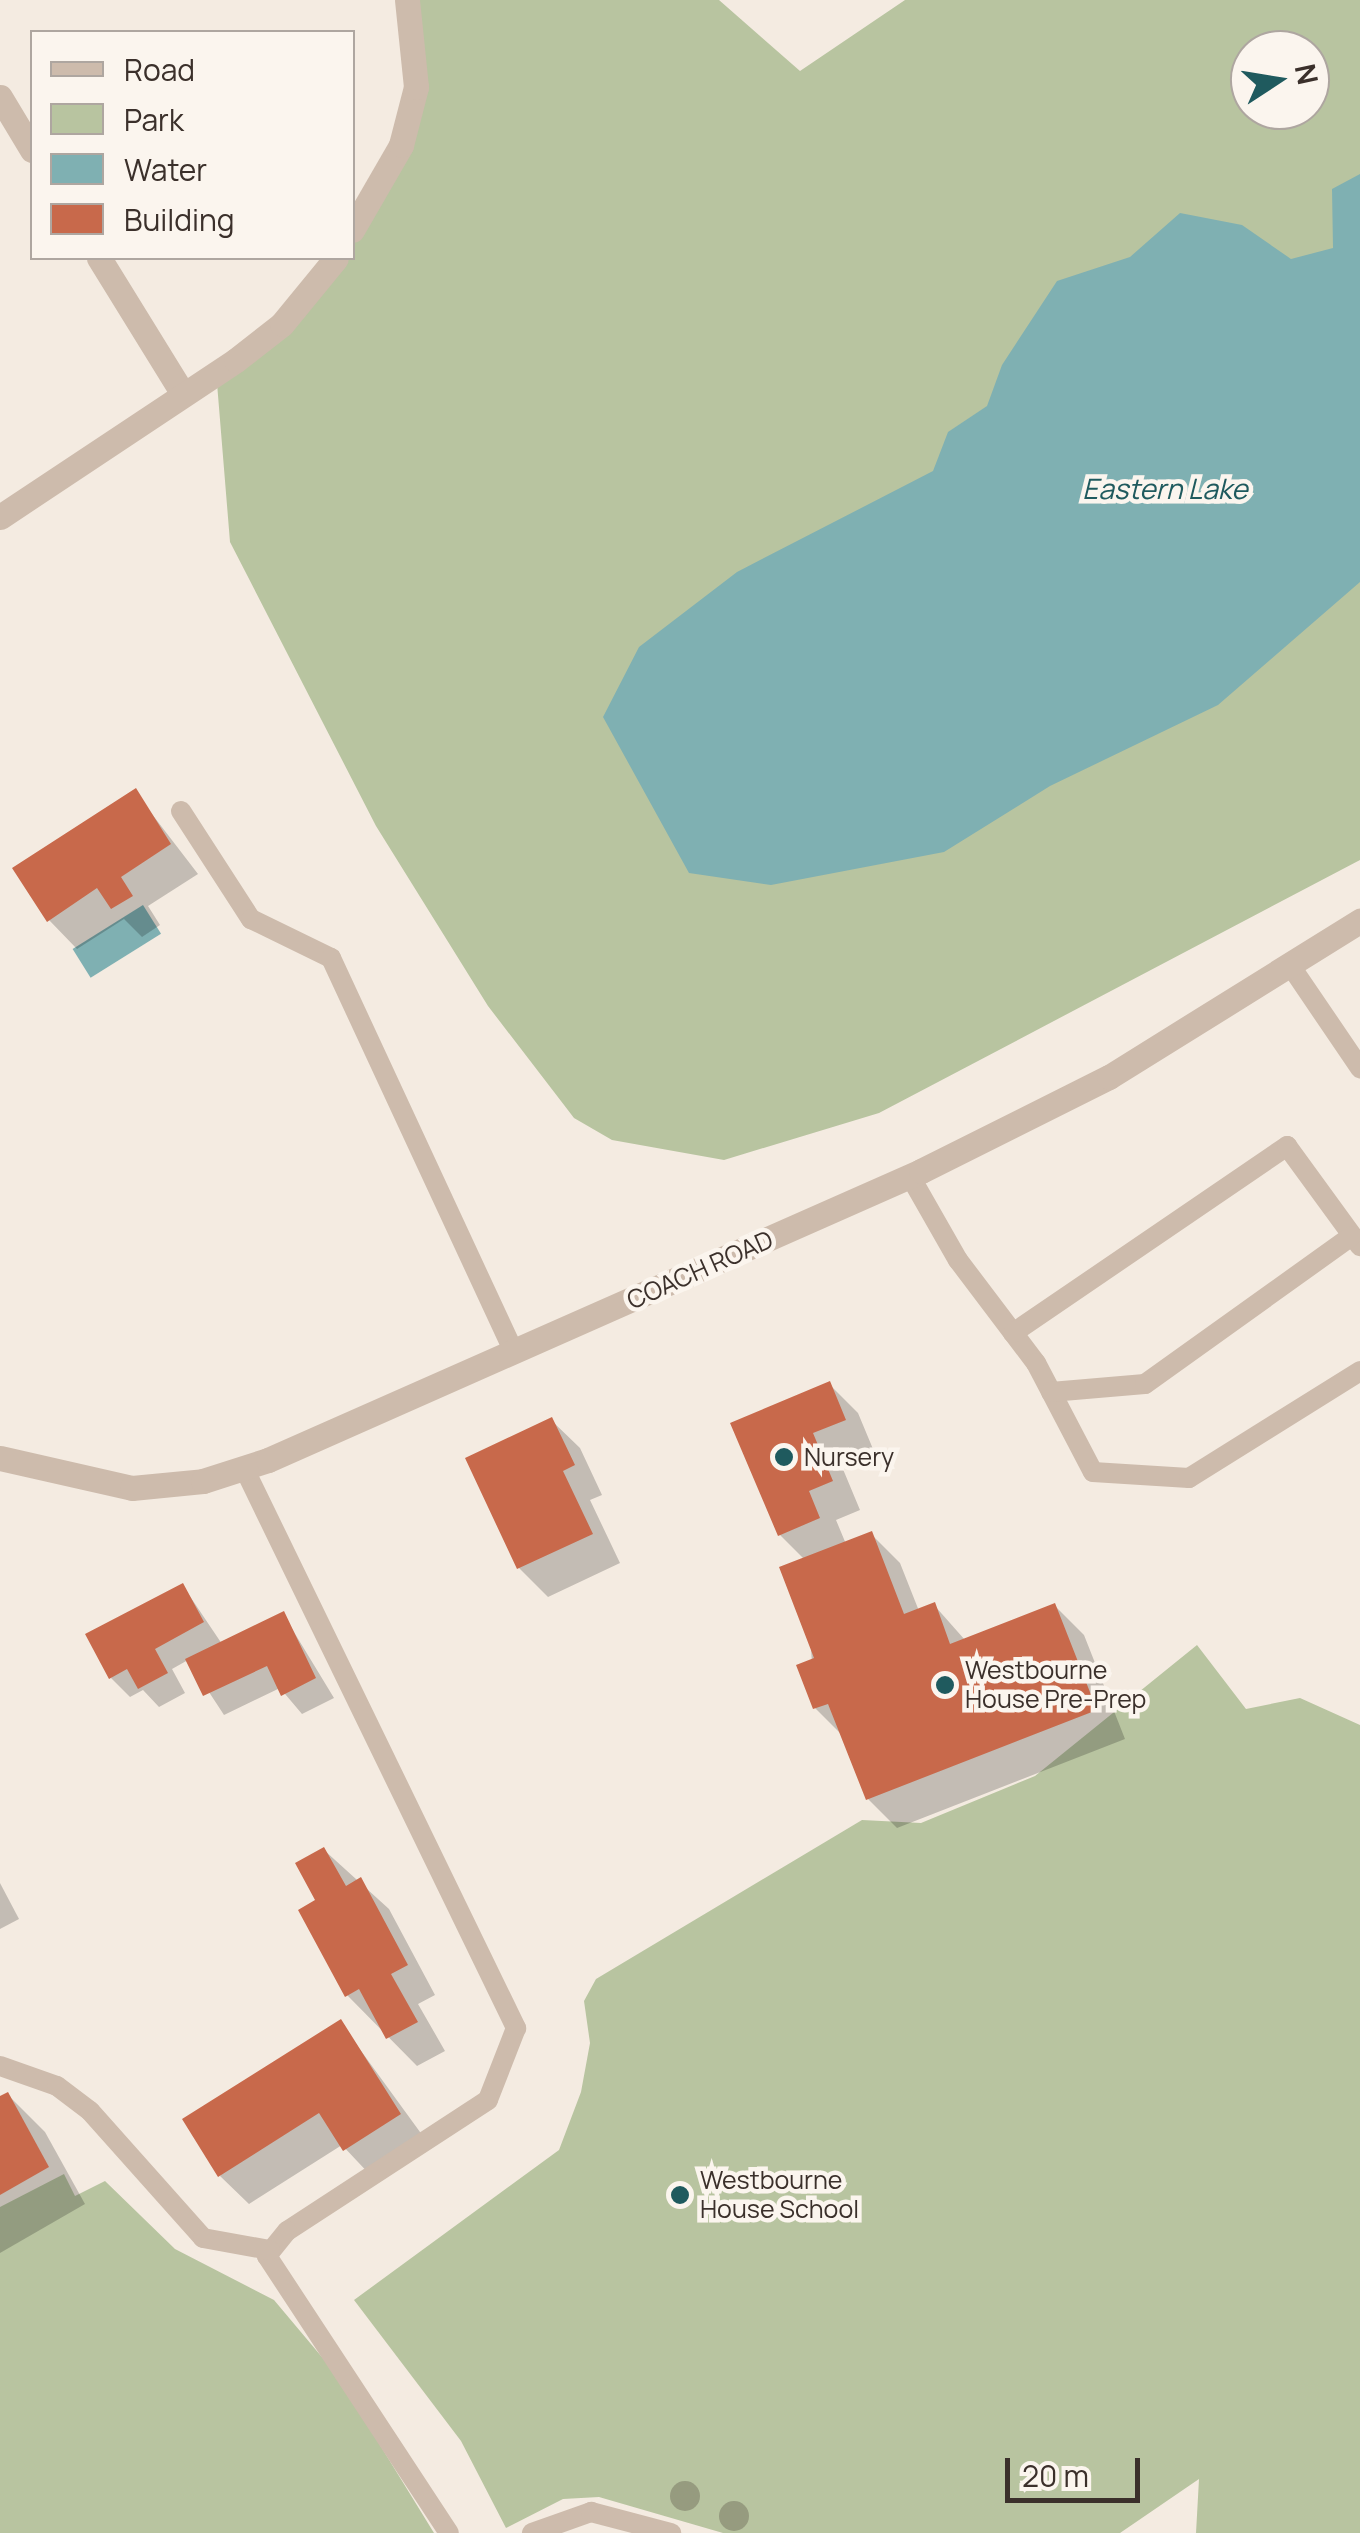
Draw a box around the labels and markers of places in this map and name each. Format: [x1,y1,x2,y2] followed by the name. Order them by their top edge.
[804,1442,894,1472] place label: Nursery
[773,1446,795,1468] marker: Nursery
[965,1656,1146,1715] place label: Westbourne House Pre-Prep
[934,1674,956,1696] marker: Westbourne House Pre-Prep
[700,2166,859,2225] place label: Westbourne House School
[669,2184,691,2206] marker: Westbourne House School

